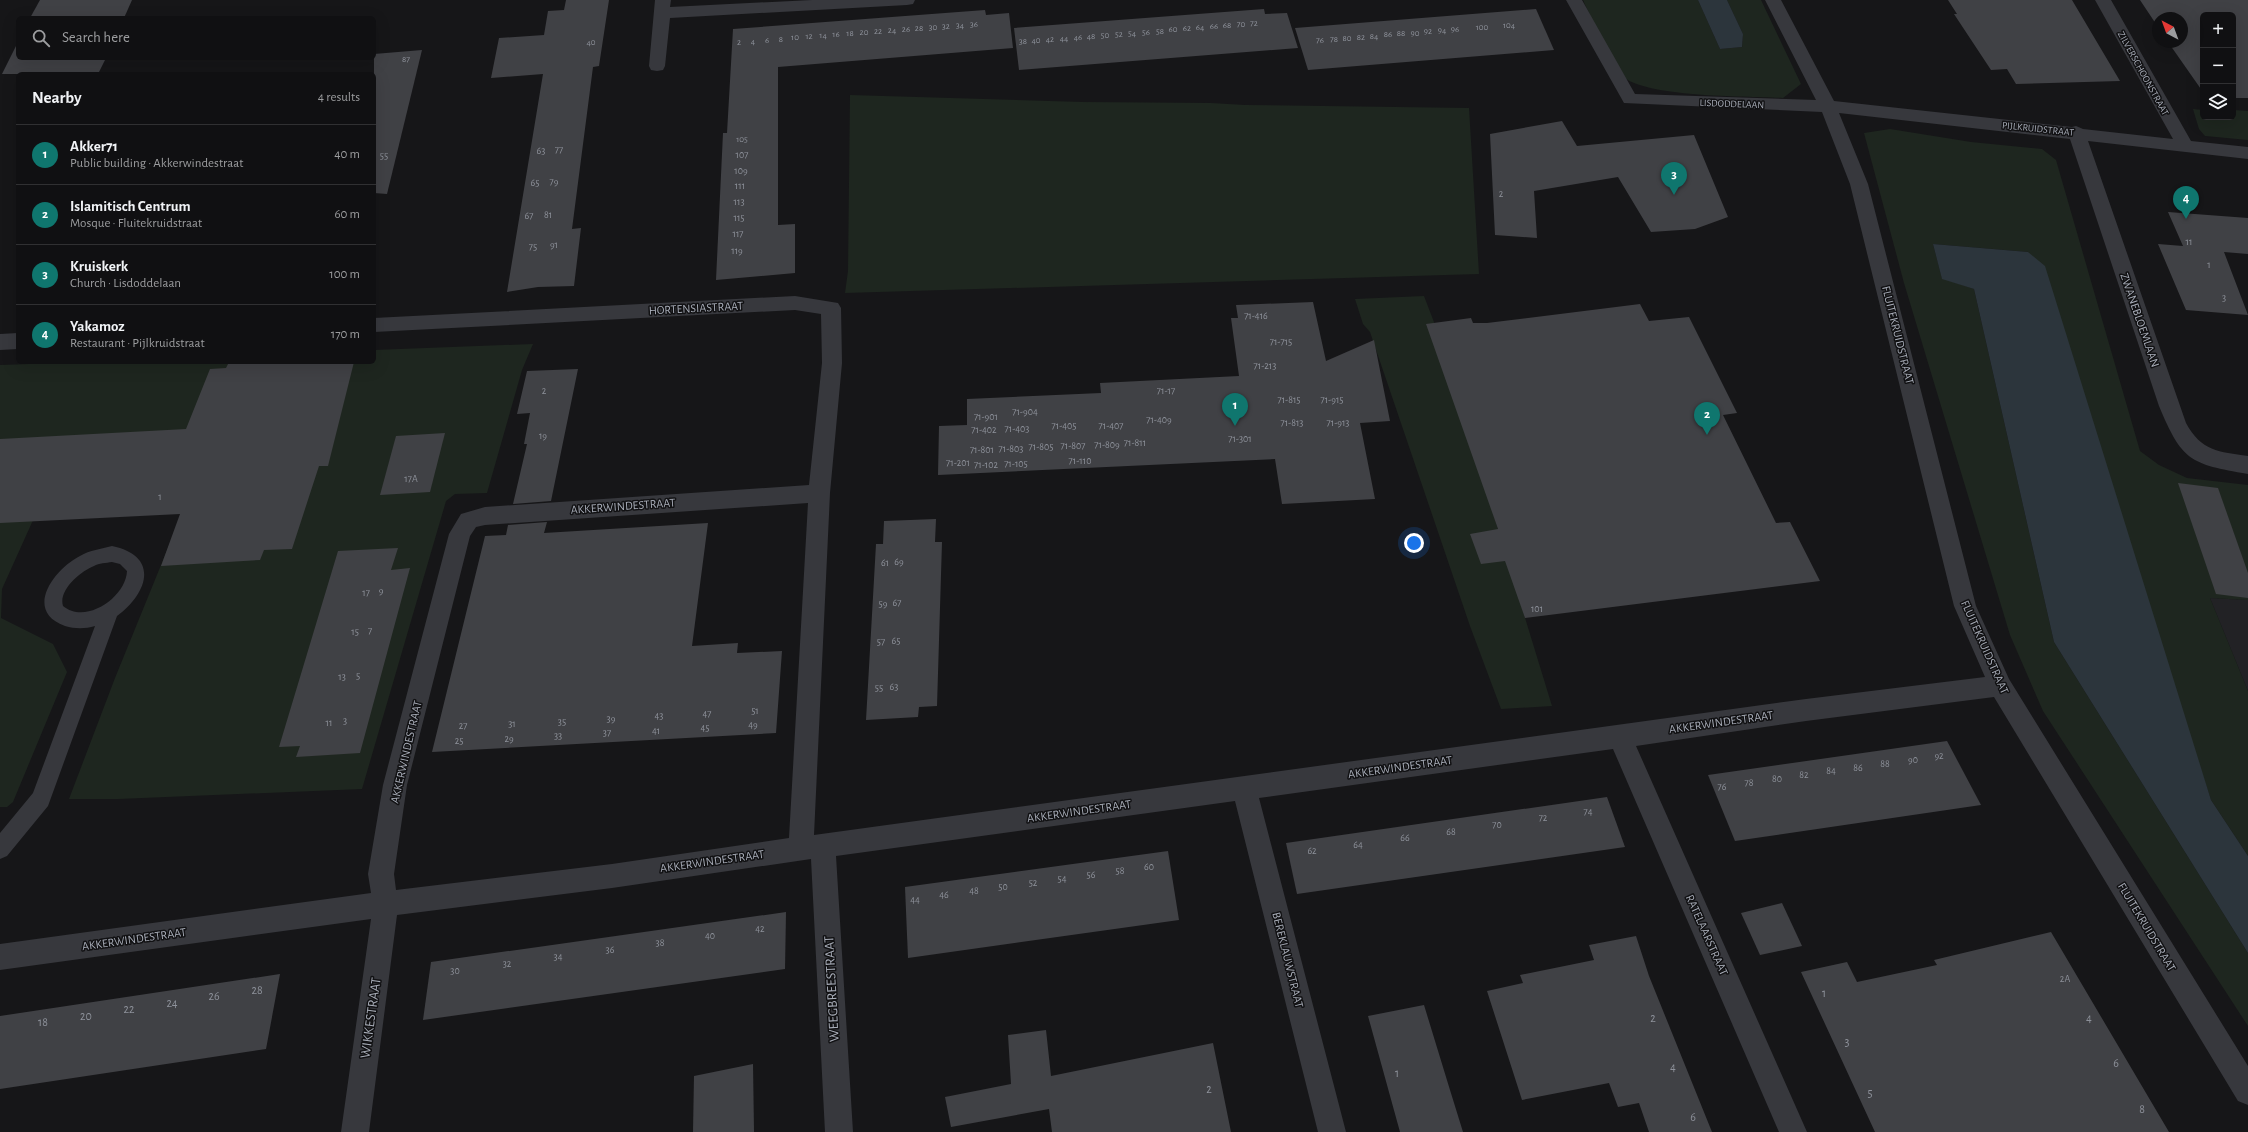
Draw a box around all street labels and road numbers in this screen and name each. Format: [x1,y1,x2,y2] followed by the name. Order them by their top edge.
[2116,30,2170,117] street label: ZILVERSCHOONSTRAAT
[1699,98,1764,110] street label: LISDODDELAAN
[2001,120,2074,138] street label: PIJLKRUIDSTRAAT
[2118,271,2162,369] street label: ZWANEBLOEMLAAN
[1880,285,1916,386] street label: FLUITEKRUIDSTRAAT
[648,300,744,316] street label: HORTENSIASTRAAT
[570,496,676,516] street label: AKKERWINDESTRAAT
[1959,598,2011,696] street label: FLUITEKRUIDSTRAAT
[388,699,424,805] street label: AKKERWINDESTRAAT
[1668,709,1774,735] street label: AKKERWINDESTRAAT
[1347,754,1453,780] street label: AKKERWINDESTRAAT
[1026,798,1132,824] street label: AKKERWINDESTRAAT
[659,848,765,874] street label: AKKERWINDESTRAAT
[2116,881,2178,973] street label: FLUITEKRUIDSTRAAT
[1684,893,1730,977] street label: RATELAARSTRAAT
[1270,911,1306,1009] street label: BEREKLAUWSTRAAT
[81,926,187,952] street label: AKKERWINDESTRAAT
[822,935,842,1042] street label: WEEGBREESTRAAT
[358,977,384,1060] street label: WIKKESTRAAT

